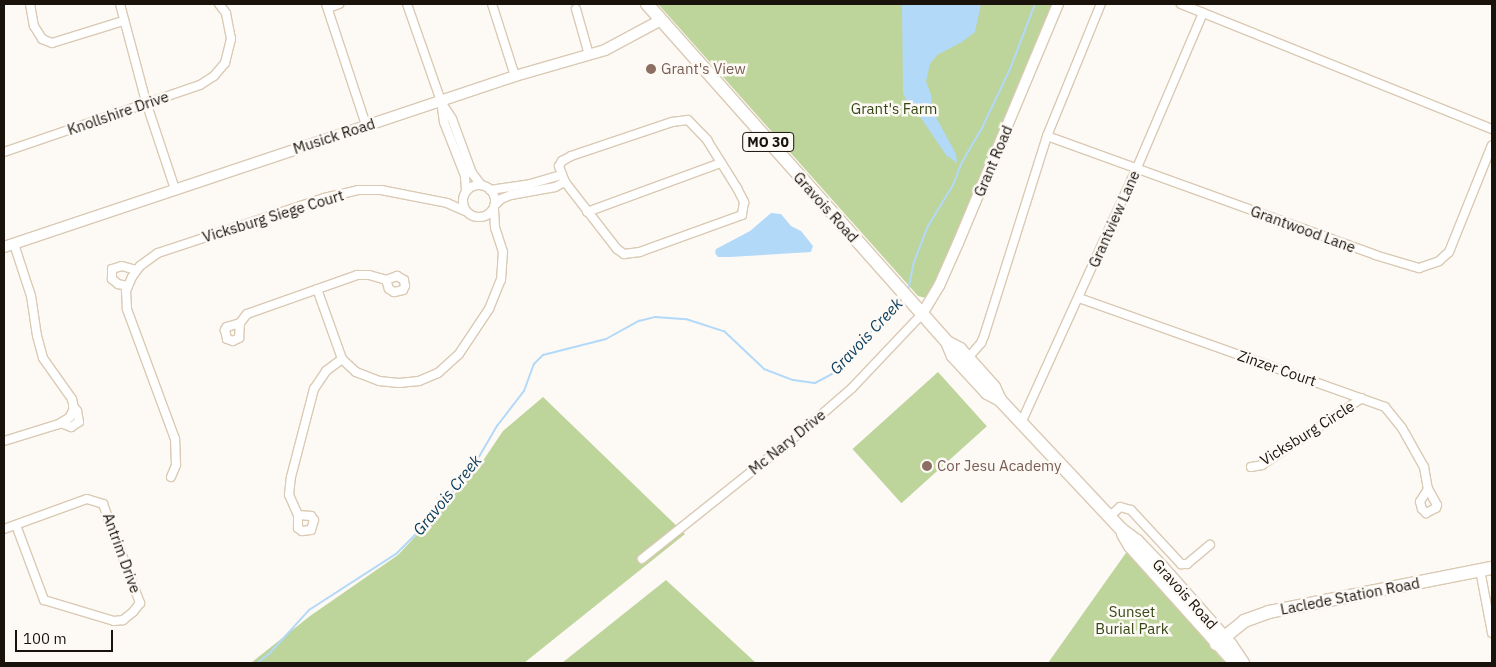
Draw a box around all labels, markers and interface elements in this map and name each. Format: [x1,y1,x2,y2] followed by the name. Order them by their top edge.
[661,60,746,78] place label: Grant's View
[645,63,657,75] marker: Grant's View
[65,87,171,139] street label: Knollshire Drive
[851,100,937,118] park label: Grant's Farm
[291,114,377,158] street label: Musick Road
[970,123,1016,199] street label: Grant Road
[742,130,794,154] road number: MO 30
[790,168,862,246] street label: Gravois Road
[1085,168,1143,270] street label: Grantview Lane
[200,186,346,246] street label: Vicksburg Siege Court
[1248,202,1358,256] street label: Grantwood Lane
[826,294,906,378] water label: Gravois Creek
[1235,346,1319,390] street label: Zinzer Court
[1257,397,1357,469] street label: Vicksburg Circle
[745,406,829,478] street label: Mc Nary Drive
[409,451,485,539] water label: Gravois Creek
[937,457,1062,475] place label: Cor Jesu Academy
[921,460,933,472] marker: Cor Jesu Academy
[99,510,145,596] street label: Antrim Drive
[1149,555,1221,633] street label: Gravois Road
[1279,574,1421,618] street label: Laclede Station Road
[1095,602,1169,637] park label: Sunset Burial Park
[18,620,115,652] scale bar
[23,629,67,648] text: 100 m

